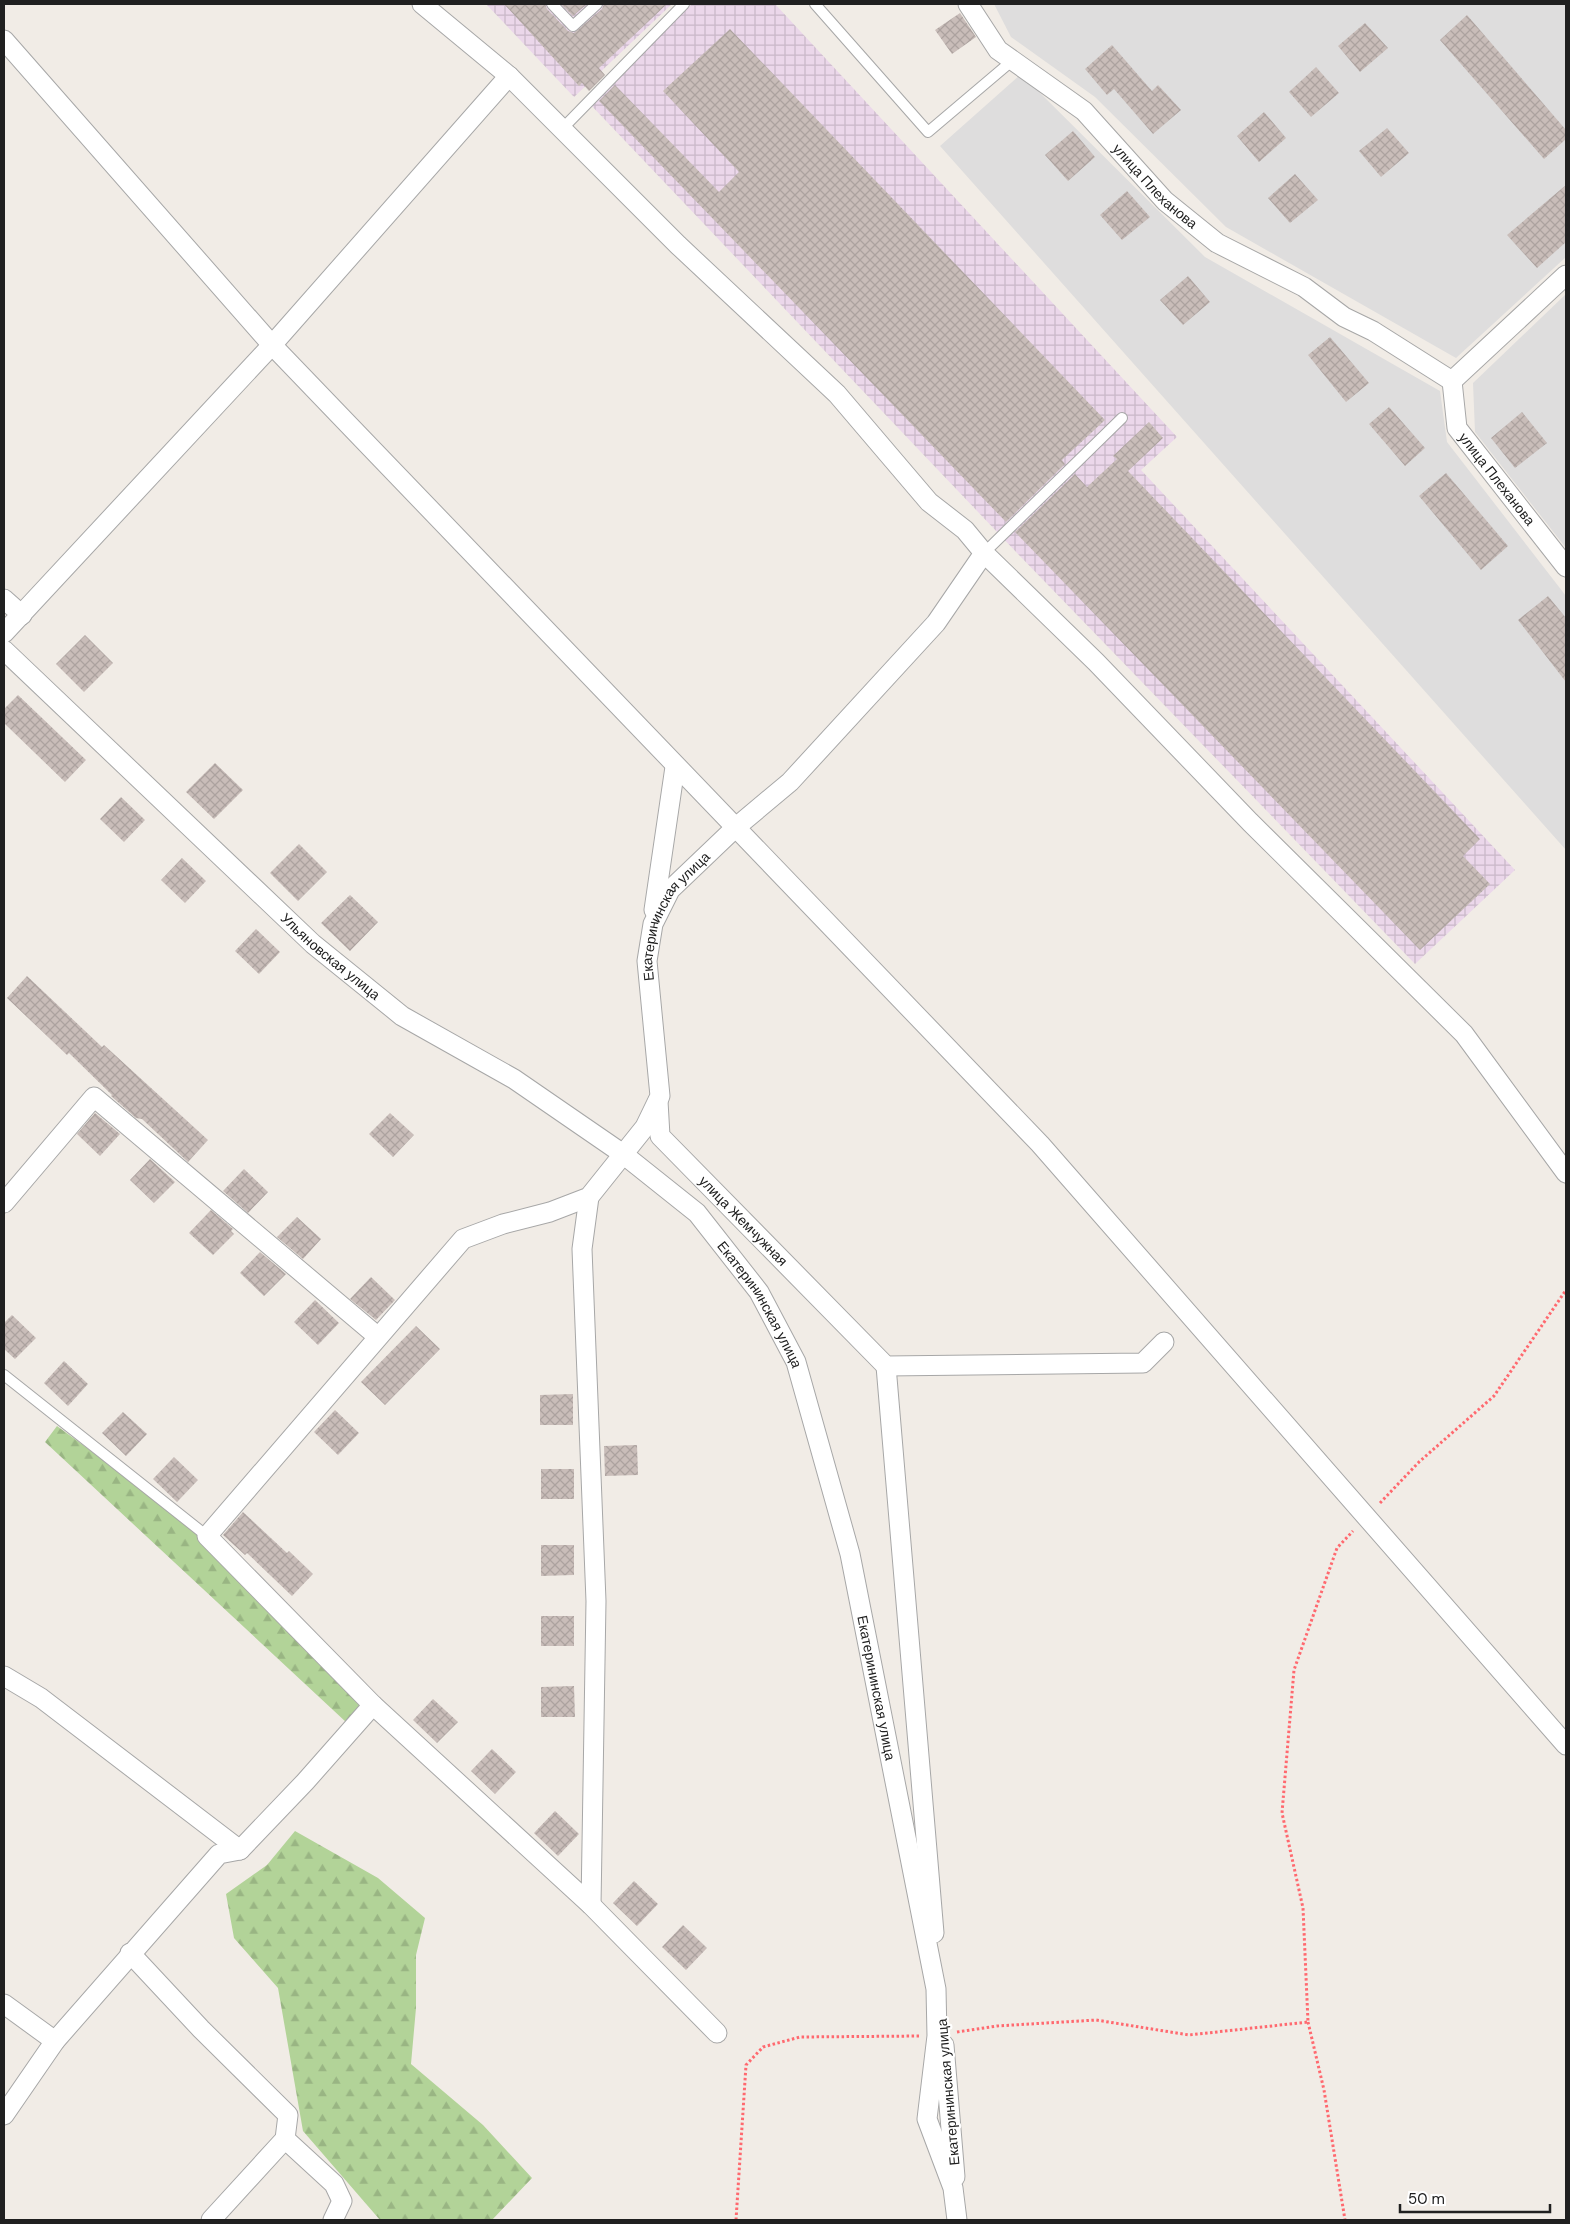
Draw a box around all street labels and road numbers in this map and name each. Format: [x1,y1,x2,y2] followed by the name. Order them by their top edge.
[1109,140,1201,233] street label: улица Плеханова
[1455,429,1539,529] street label: улица Плеханова
[638,848,714,982] street label: Екатерининская улица
[277,909,384,1004] street label: Ульяновская улица
[695,1172,792,1270] street label: улица Жемчужная
[713,1237,806,1370] street label: Екатерининская улица
[853,1614,900,1762] street label: Екатерининская улица
[933,2018,963,2166] street label: Екатерининская улица

